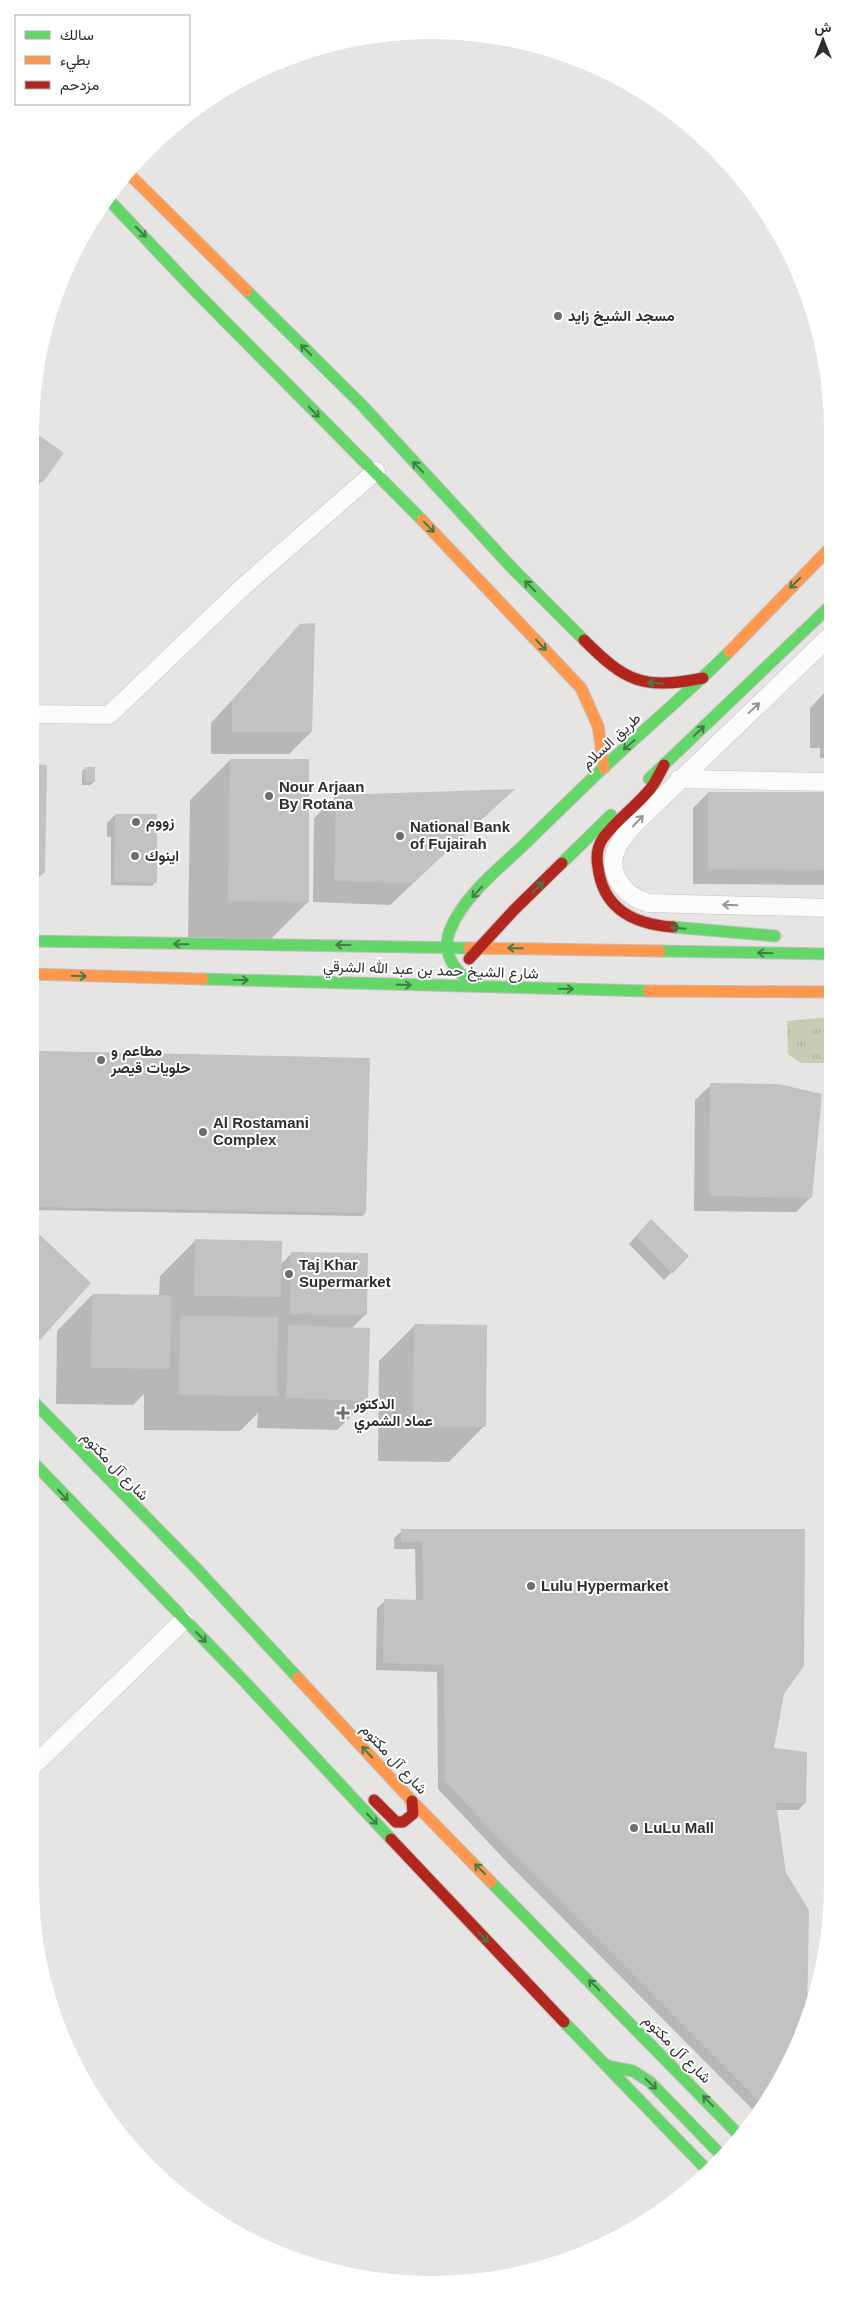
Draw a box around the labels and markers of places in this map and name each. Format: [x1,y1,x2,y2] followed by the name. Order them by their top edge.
[568,307,675,326] place label: مسجد الشيخ زايد
[552,310,564,322] marker: مسجد الشيخ زايد
[279,778,364,812] place label: Nour Arjaan By Rotana
[263,790,275,802] marker: Nour Arjaan By Rotana
[146,813,174,832] place label: زووم
[130,816,142,828] marker: زووم
[410,818,511,852] place label: National Bank of Fujairah
[394,830,406,842] marker: National Bank of Fujairah
[145,847,179,865] place label: اينوك
[129,850,141,862] marker: اينوك
[110,1042,191,1077] place label: مطاعم و حلويات قيصر
[95,1054,107,1066] marker: مطاعم و حلويات قيصر
[213,1114,309,1148] place label: Al Rostamani Complex
[197,1126,209,1138] marker: Al Rostamani Complex
[299,1256,391,1290] place label: Taj Khar Supermarket
[283,1268,295,1280] marker: Taj Khar Supermarket
[353,1395,433,1434] place label: الدكتور عماد الشمري
[336,1406,350,1420] marker: الدكتور عماد الشمري
[541,1577,669,1594] place label: Lulu Hypermarket
[525,1580,537,1592] marker: Lulu Hypermarket
[644,1819,714,1836] place label: LuLu Mall
[628,1822,640,1834] marker: LuLu Mall

